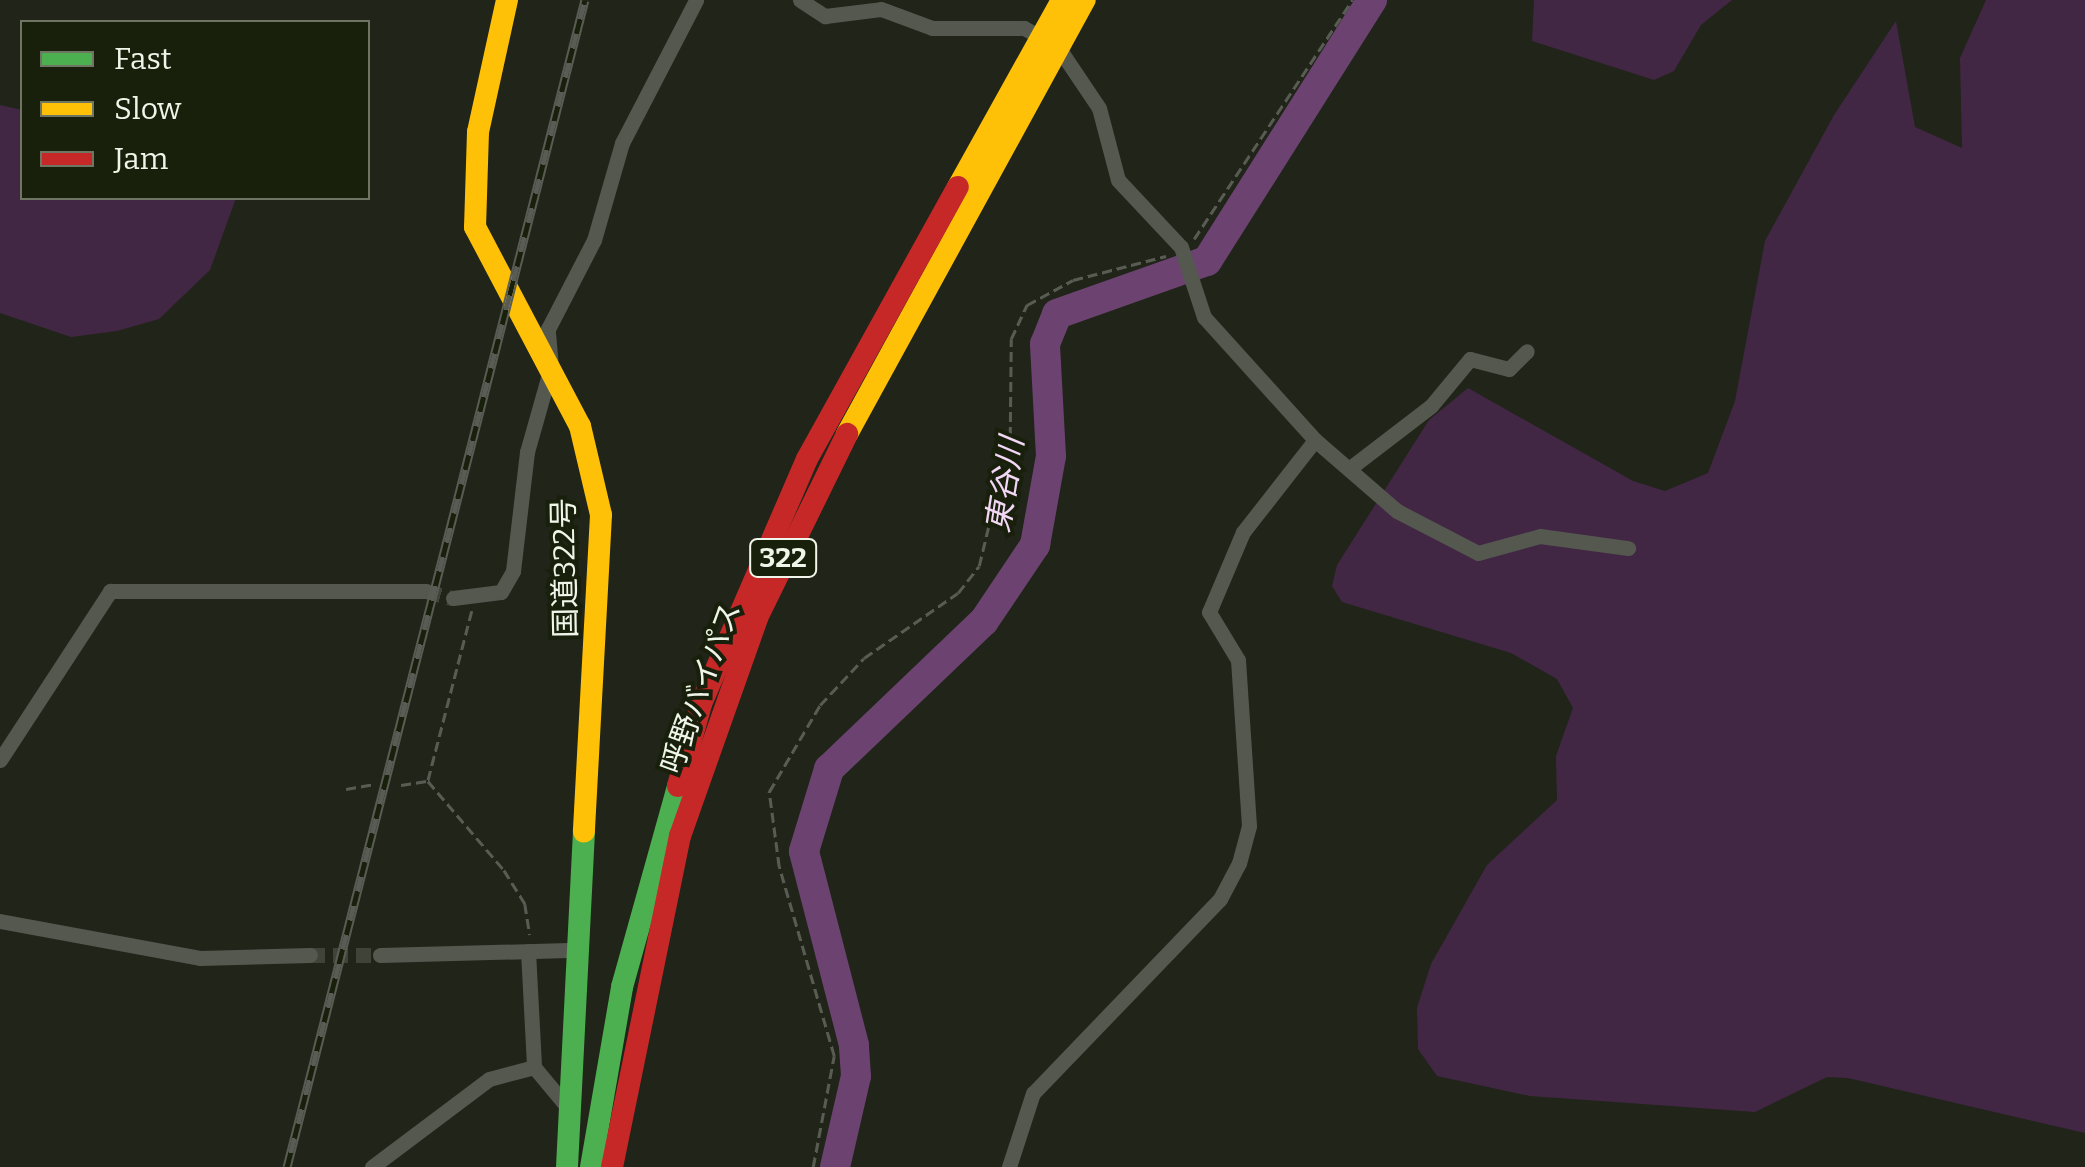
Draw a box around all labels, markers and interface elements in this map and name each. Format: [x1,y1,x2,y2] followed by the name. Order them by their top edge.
[20,20,370,200] legend
[114,41,172,77] text: Fast
[114,91,181,127] text: Slow
[114,141,168,177] text: Jam
[979,435,1031,535] water label: 東谷川
[546,498,584,638] street label: 国道322号
[748,535,818,581] road number: 322
[653,597,749,779] street label: 呼野バイパス

